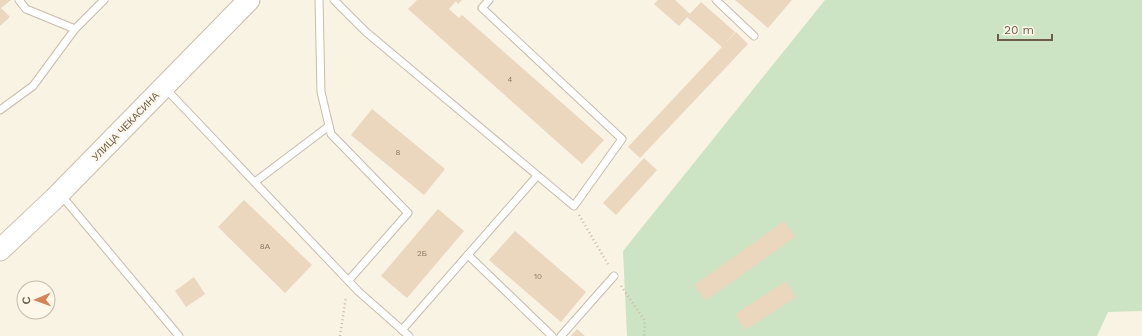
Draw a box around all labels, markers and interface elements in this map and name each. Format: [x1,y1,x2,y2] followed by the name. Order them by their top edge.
[998,16,1052,42] scale bar
[1004,23,1034,37] text: 20 m
[508,75,513,84] house number: 4
[90,90,161,163] street label: УЛИЦА ЧЕКАСИНА
[396,148,401,157] house number: 8
[260,242,271,251] house number: 8А
[417,249,427,258] house number: 2Б
[534,272,542,281] house number: 10
[16,280,56,320] north arrow
[20,296,33,305] text: С

